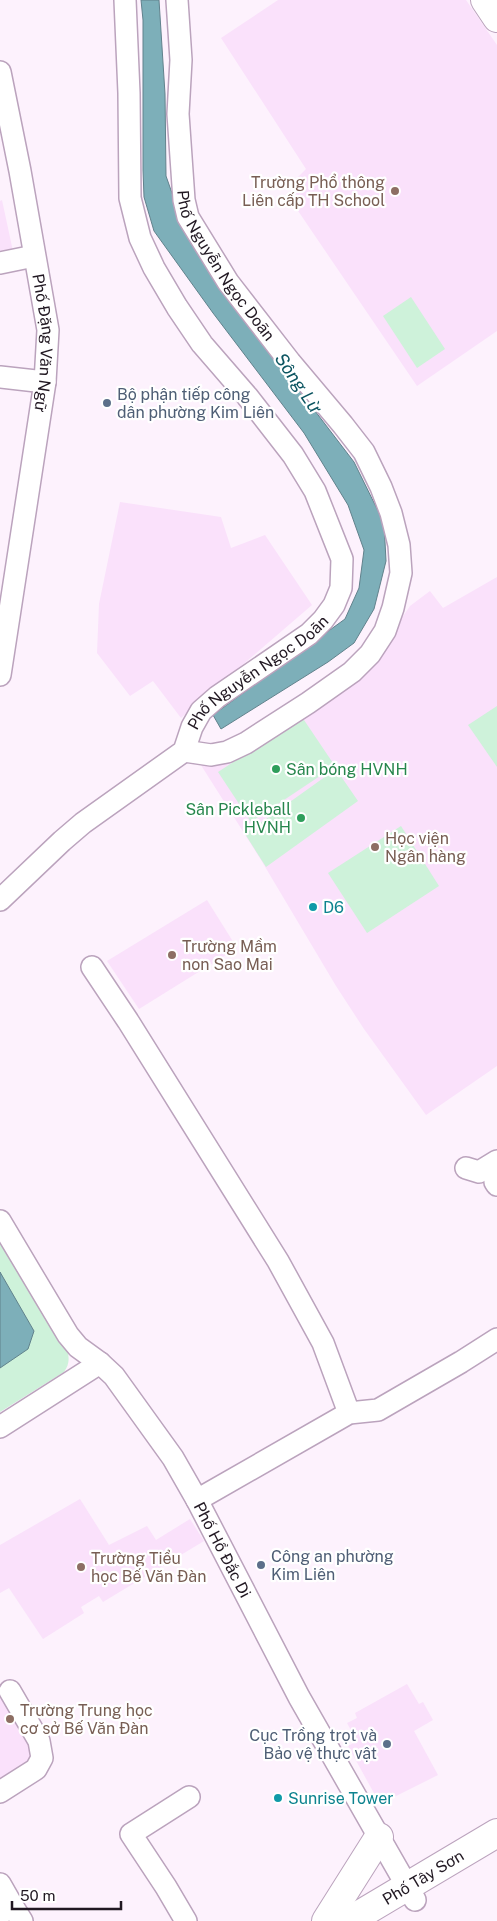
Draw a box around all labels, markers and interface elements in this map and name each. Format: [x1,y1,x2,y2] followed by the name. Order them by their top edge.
[242,173,385,210] place label: Trường Phổ thông Liên cấp TH School
[389,185,401,197] marker: Trường Phổ thông Liên cấp TH School
[173,189,279,345] street label: Phố Nguyễn Ngọc Doãn
[28,272,58,414] street label: Phố Đặng Văn Ngữ
[271,349,327,418] water label: Sông Lừ
[117,385,274,422] place label: Bộ phận tiếp công dân phường Kim Liên
[101,397,113,409] marker: Bộ phận tiếp công dân phường Kim Liên
[184,611,332,733] street label: Phố Nguyễn Ngọc Doãn
[286,760,408,779] place label: Sân bóng HVNH
[270,763,282,775] marker: Sân bóng HVNH
[185,800,291,837] place label: Sân Pickleball HVNH
[295,812,307,824] marker: Sân Pickleball HVNH
[385,829,466,866] place label: Học viện Ngân hàng
[369,841,381,853] marker: Học viện Ngân hàng
[323,898,344,917] place label: D6
[307,901,319,913] marker: D6
[182,937,277,974] place label: Trường Mầm non Sao Mai
[166,949,178,961] marker: Trường Mầm non Sao Mai
[190,1499,255,1601] street label: Phố Hồ Đắc Di
[271,1547,394,1584] place label: Công an phường Kim Liên
[91,1549,206,1586] place label: Trường Tiểu học Bế Văn Đàn
[255,1559,267,1571] marker: Công an phường Kim Liên
[75,1561,87,1573] marker: Trường Tiểu học Bế Văn Đàn
[20,1701,153,1738] place label: Trường Trung học cơ sở Bế Văn Đàn
[4,1713,16,1725] marker: Trường Trung học cơ sở Bế Văn Đàn
[249,1726,377,1763] place label: Cục Trồng trọt và Bảo vệ thực vật
[381,1738,393,1750] marker: Cục Trồng trọt và Bảo vệ thực vật
[288,1789,393,1808] place label: Sunrise Tower
[272,1792,284,1804] marker: Sunrise Tower
[379,1846,467,1909] street label: Phố Tây Sơn
[12,1878,121,1910] scale bar
[20,1887,55,1904] text: 50 m

